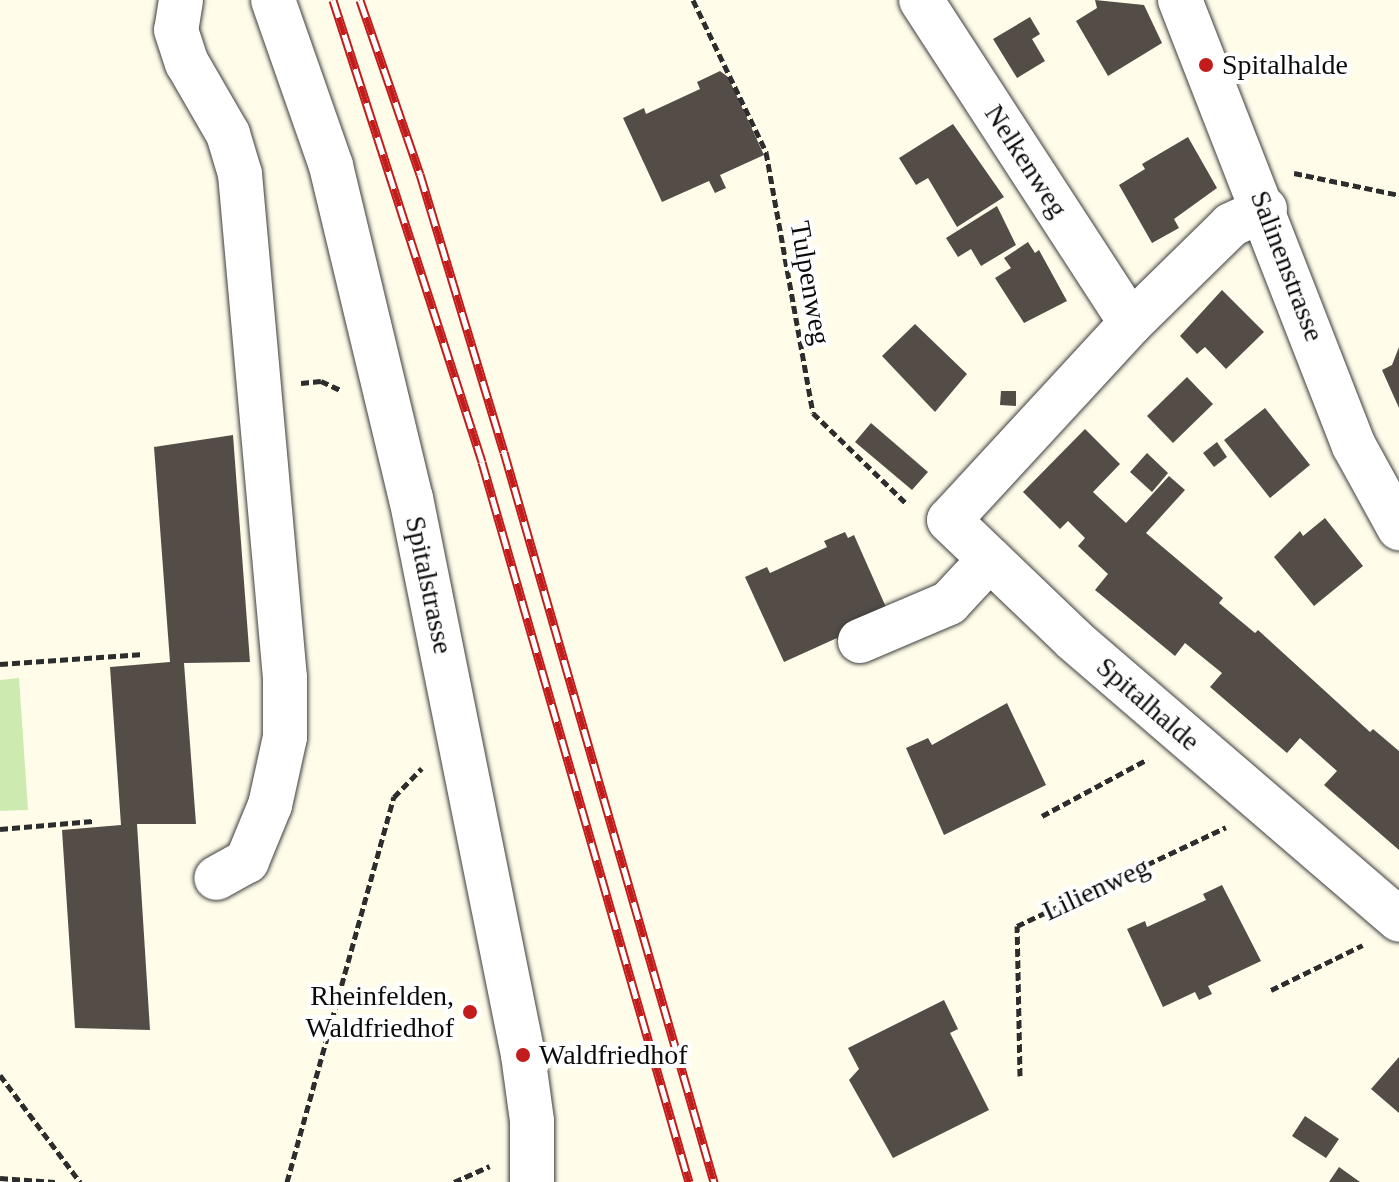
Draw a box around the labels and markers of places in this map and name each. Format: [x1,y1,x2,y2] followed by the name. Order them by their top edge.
[1222,48,1348,82] place label: Spitalhalde
[1197,56,1215,74] marker: Spitalhalde
[305,979,454,1045] place label: Rheinfelden, Waldfriedhof
[461,1003,479,1021] marker: Rheinfelden, Waldfriedhof
[539,1038,688,1072] place label: Waldfriedhof
[514,1046,532,1064] marker: Waldfriedhof

